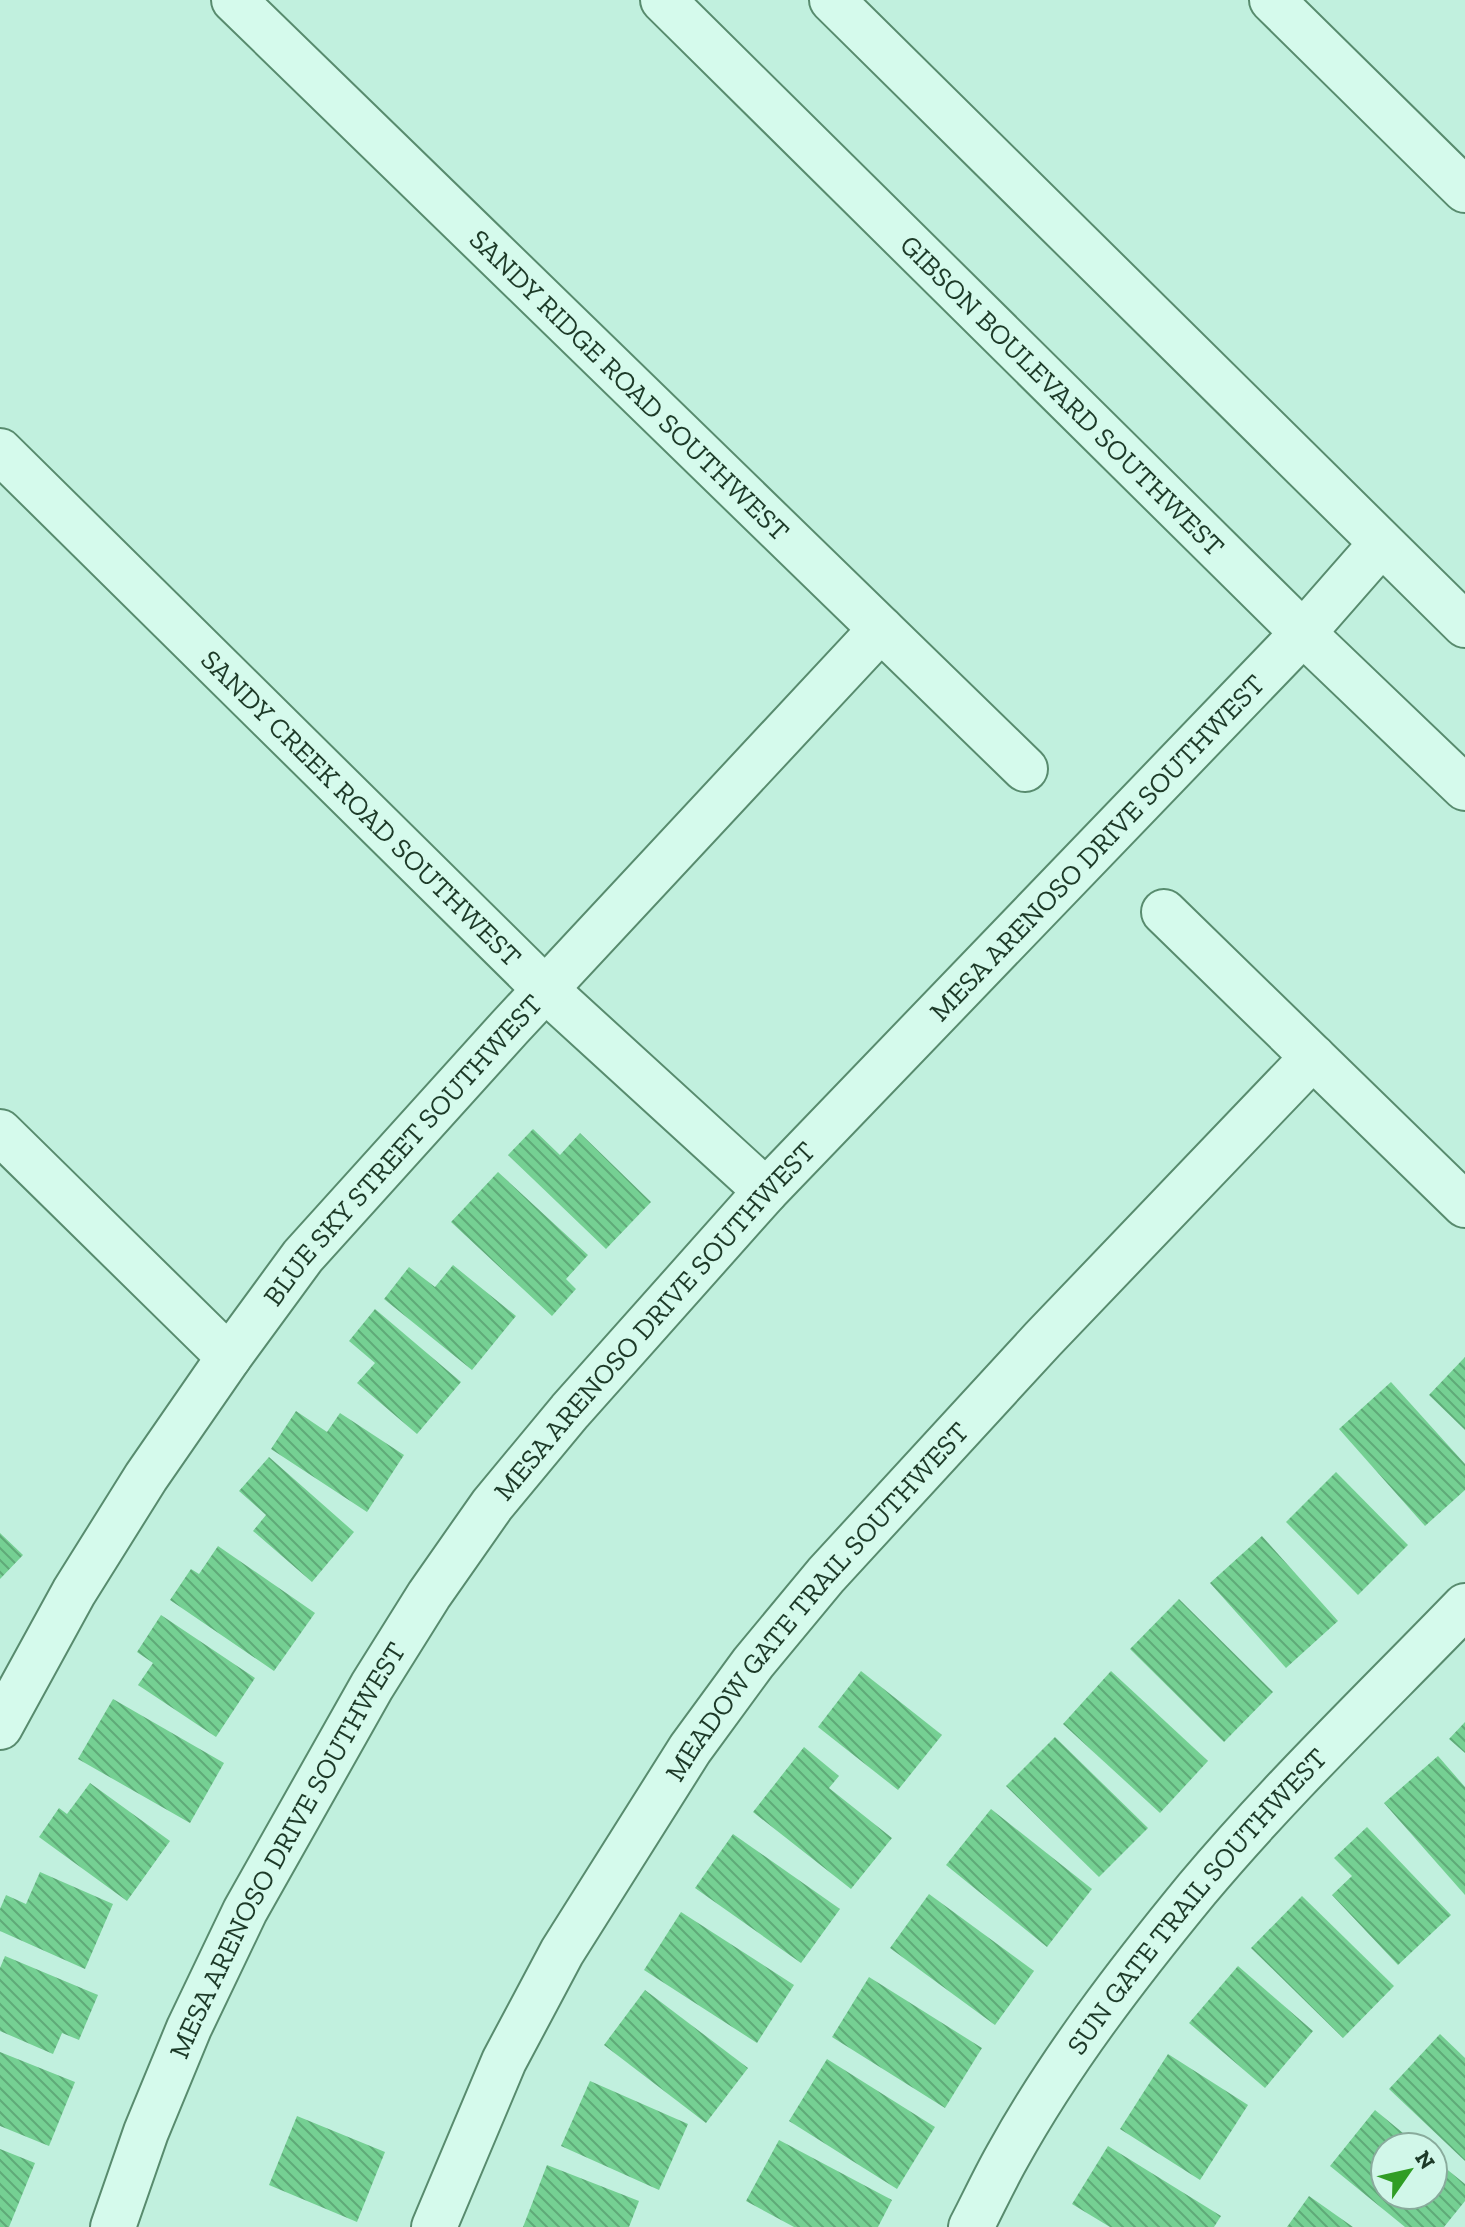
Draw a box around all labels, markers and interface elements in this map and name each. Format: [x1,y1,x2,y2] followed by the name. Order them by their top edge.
[463,222,796,547] street label: SANDY RIDGE ROAD SOUTHWEST
[894,228,1232,563] street label: GIBSON BOULEVARD SOUTHWEST
[195,643,528,973] street label: SANDY CREEK ROAD SOUTHWEST
[922,667,1271,1028] street label: MESA ARENOSO DRIVE SOUTHWEST
[256,987,549,1312] street label: BLUE SKY STREET SOUTHWEST
[487,1134,821,1507] street label: MESA ARENOSO DRIVE SOUTHWEST
[658,1415,975,1787] street label: MEADOW GATE TRAIL SOUTHWEST
[162,1636,412,2063] street label: MESA ARENOSO DRIVE SOUTHWEST
[1059,1741,1333,2061] street label: SUN GATE TRAIL SOUTHWEST
[1369,2131,1449,2211] north arrow
[1409,2146,1441,2175] text: N

